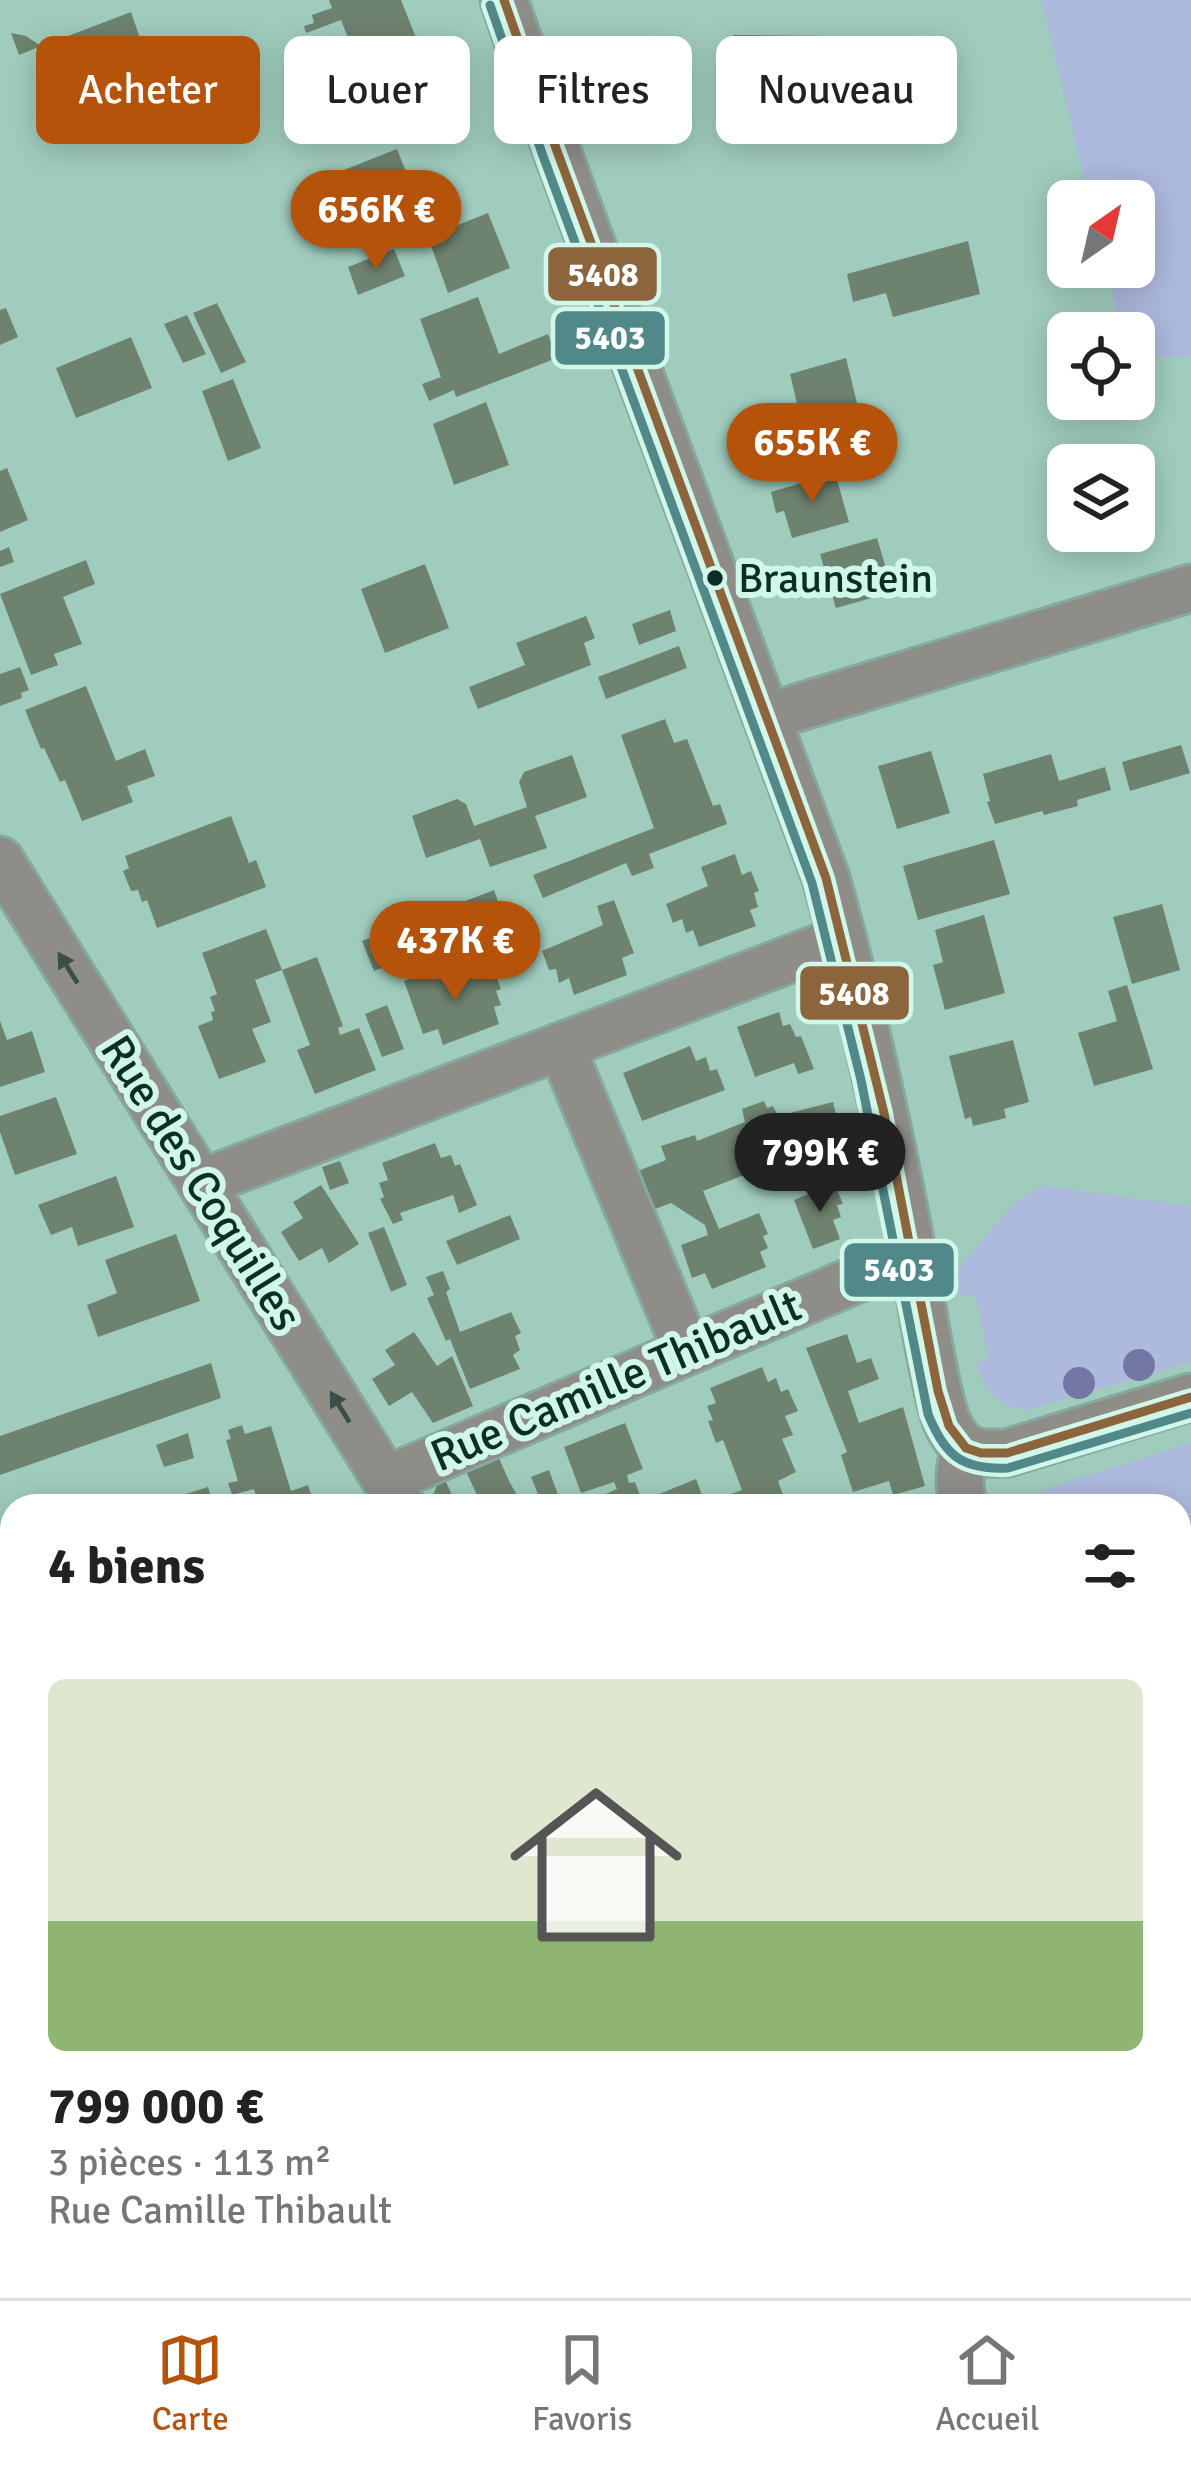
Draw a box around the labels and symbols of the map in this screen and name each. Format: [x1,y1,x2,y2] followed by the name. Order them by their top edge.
[278,170,474,272] pin: 656K €
[1047,180,1155,288] north arrow
[546,245,659,303] line badge: 5408
[567,255,639,296] text: 5408
[553,309,667,367] line badge: 5403
[574,318,646,359] text: 5403
[714,403,910,505] pin: 655K €
[738,553,933,604] place label: Braunstein
[704,567,726,589] marker: Braunstein
[357,901,553,1003] pin: 437K €
[58,952,80,985] one-way arrow
[798,964,911,1022] line badge: 5408
[818,974,890,1015] text: 5408
[88,1025,314,1341] street label: Rue des Coquilles
[722,1113,918,1215] pin: 799K €
[842,1241,956,1299] line badge: 5403
[863,1250,935,1291] text: 5403
[423,1278,809,1484] street label: Rue Camille Thibault
[330,1390,352,1423] one-way arrow

